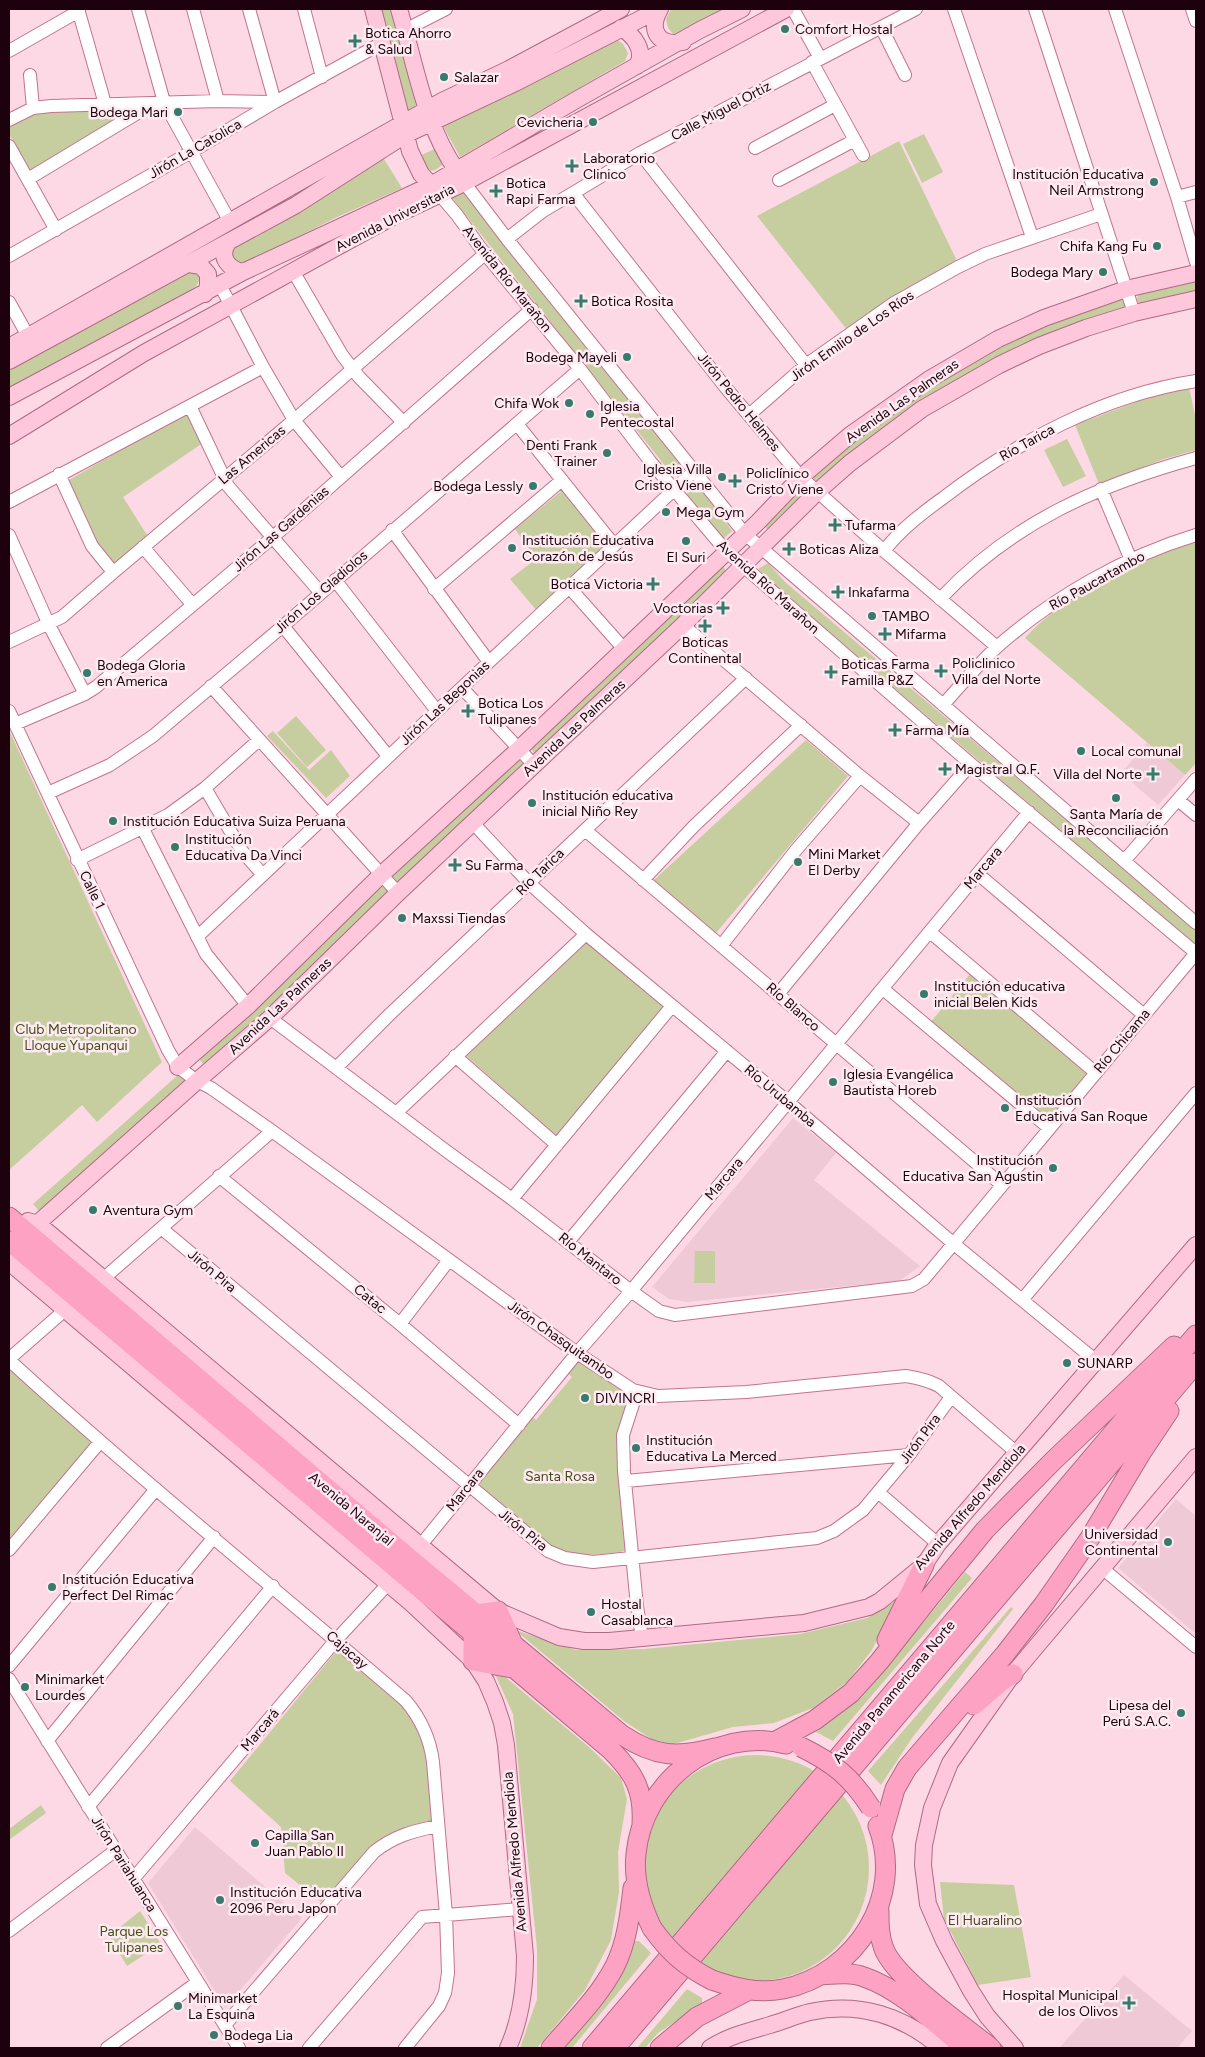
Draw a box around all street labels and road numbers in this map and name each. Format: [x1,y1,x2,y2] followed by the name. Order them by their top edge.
[668,77,774,145] street label: Calle Miguel Ortiz
[146,116,244,182] street label: Jirón La Catolica
[332,181,458,255] street label: Avenida Universitaria
[459,222,555,336] street label: Avenida Río Marañon
[787,287,917,385] street label: Jirón Emilio de Los Ríos
[694,349,784,455] street label: Jirón Pedro Helmes
[842,355,962,447] street label: Avenida Las Palmeras
[997,421,1057,465] street label: Río Tarica
[215,422,289,488] street label: Las Americas
[229,483,333,575] street label: Jirón Las Gardenias
[713,536,823,638] street label: Avenida Río Marañon
[271,547,371,637] street label: Jirón Los Gladiolos
[1046,548,1148,614] street label: Río Paucartambo
[397,657,493,749] street label: Jirón Las Begonias
[519,676,629,780] street label: Avenida Las Palmeras
[960,843,1006,893] street label: Marcara
[512,845,568,899] street label: Río Tarica
[76,868,108,912] street label: Calle 1
[225,954,335,1058] street label: Avenida Las Palmeras
[763,979,823,1035] street label: Río Blanco
[1090,1005,1154,1077] street label: Río Chicama
[741,1061,819,1131] street label: Río Urubamba
[701,1154,747,1204] street label: Marcara
[555,1229,625,1289] street label: Río Mantaro
[184,1246,240,1296] street label: Jirón Pira
[350,1281,390,1318] street label: Catac
[505,1297,617,1383] street label: Jirón Chasquitambo
[896,1411,944,1467] street label: Jirón Pira
[911,1441,1029,1573] street label: Avenida Alfredo Mendiola
[443,1465,487,1515] street label: Marcara
[305,1469,397,1549] street label: Avenida Naranjal
[495,1505,551,1555] street label: Jirón Pira
[829,1617,959,1767] street label: Avenida Panamericana Norte
[323,1627,372,1673] street label: Cajacay
[237,1705,283,1755] street label: Marcará
[500,1771,530,1933] street label: Avenida Alfredo Mendiola
[88,1813,160,1915] street label: Jirón Pariahuanca

